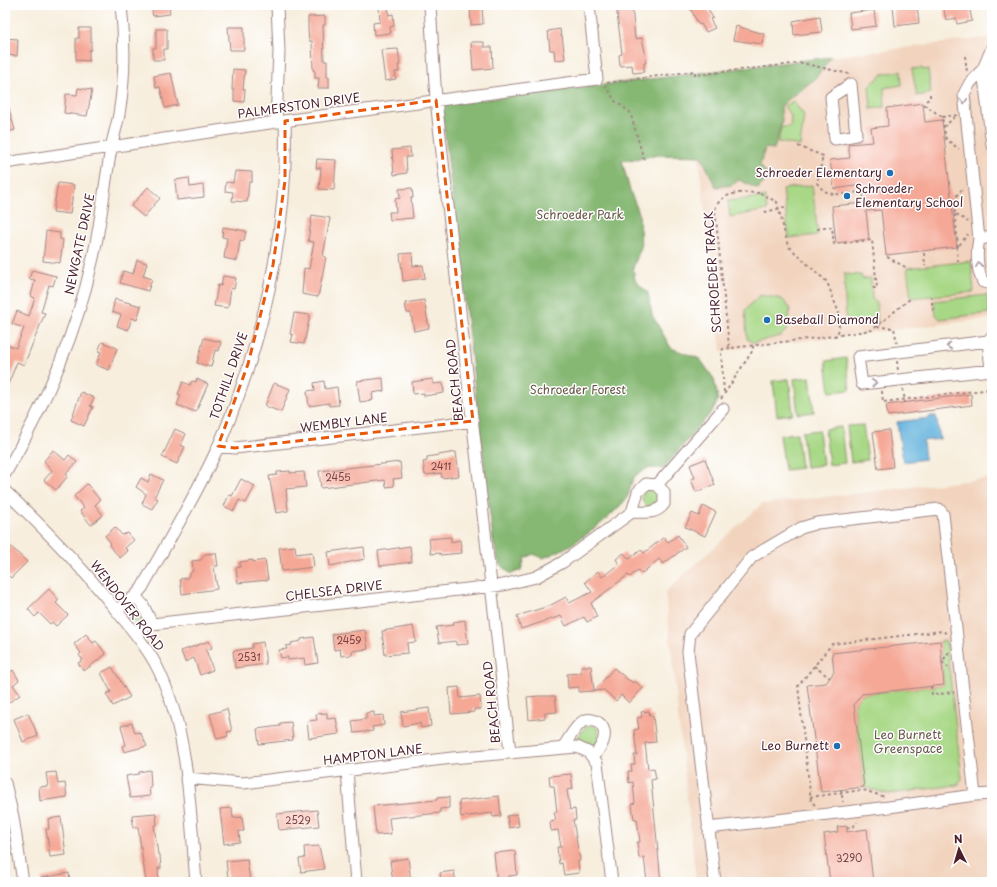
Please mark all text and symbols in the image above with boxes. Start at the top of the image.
street label: PALMERSTON DRIVE [236,87,361,123]
one-way arrow [960,98,969,104]
place label: Schroeder Elementary [755,163,882,181]
marker: Schroeder Elementary [885,168,895,178]
place label: Schroeder Elementary School [855,179,963,211]
marker: Schroeder Elementary School [842,191,852,201]
street label: NEWGATE DRIVE [60,192,99,296]
park label: Schroeder Park [536,205,624,223]
street label: SCHROEDER TRACK [699,210,725,334]
one-way arrow [975,262,984,268]
place label: Baseball Diamond [775,310,879,328]
marker: Baseball Diamond [762,315,772,325]
street label: TOTHILL DRIVE [205,329,252,422]
street label: BEACH ROAD [441,338,467,422]
one-way arrow [946,341,952,350]
one-way arrow [871,378,877,387]
park label: Schroeder Forest [530,380,626,398]
street label: WEMBLY LANE [299,408,389,436]
house number: 2411 [431,458,452,473]
house number: 2455 [325,469,351,484]
street label: WENDOVER ROAD [87,556,169,655]
street label: CHELSEA DRIVE [284,575,384,605]
house number: 2459 [336,632,362,647]
house number: 2531 [237,649,261,664]
street label: BEACH ROAD [478,660,504,744]
park label: Leo Burnett Greenspace [874,725,942,757]
place label: Leo Burnett [761,736,829,754]
street label: HAMPTON LANE [322,739,424,769]
marker: Leo Burnett [832,741,842,751]
house number: 2529 [285,812,311,827]
north arrow [939,829,979,869]
text: N [953,830,963,847]
house number: 3290 [836,850,862,865]

